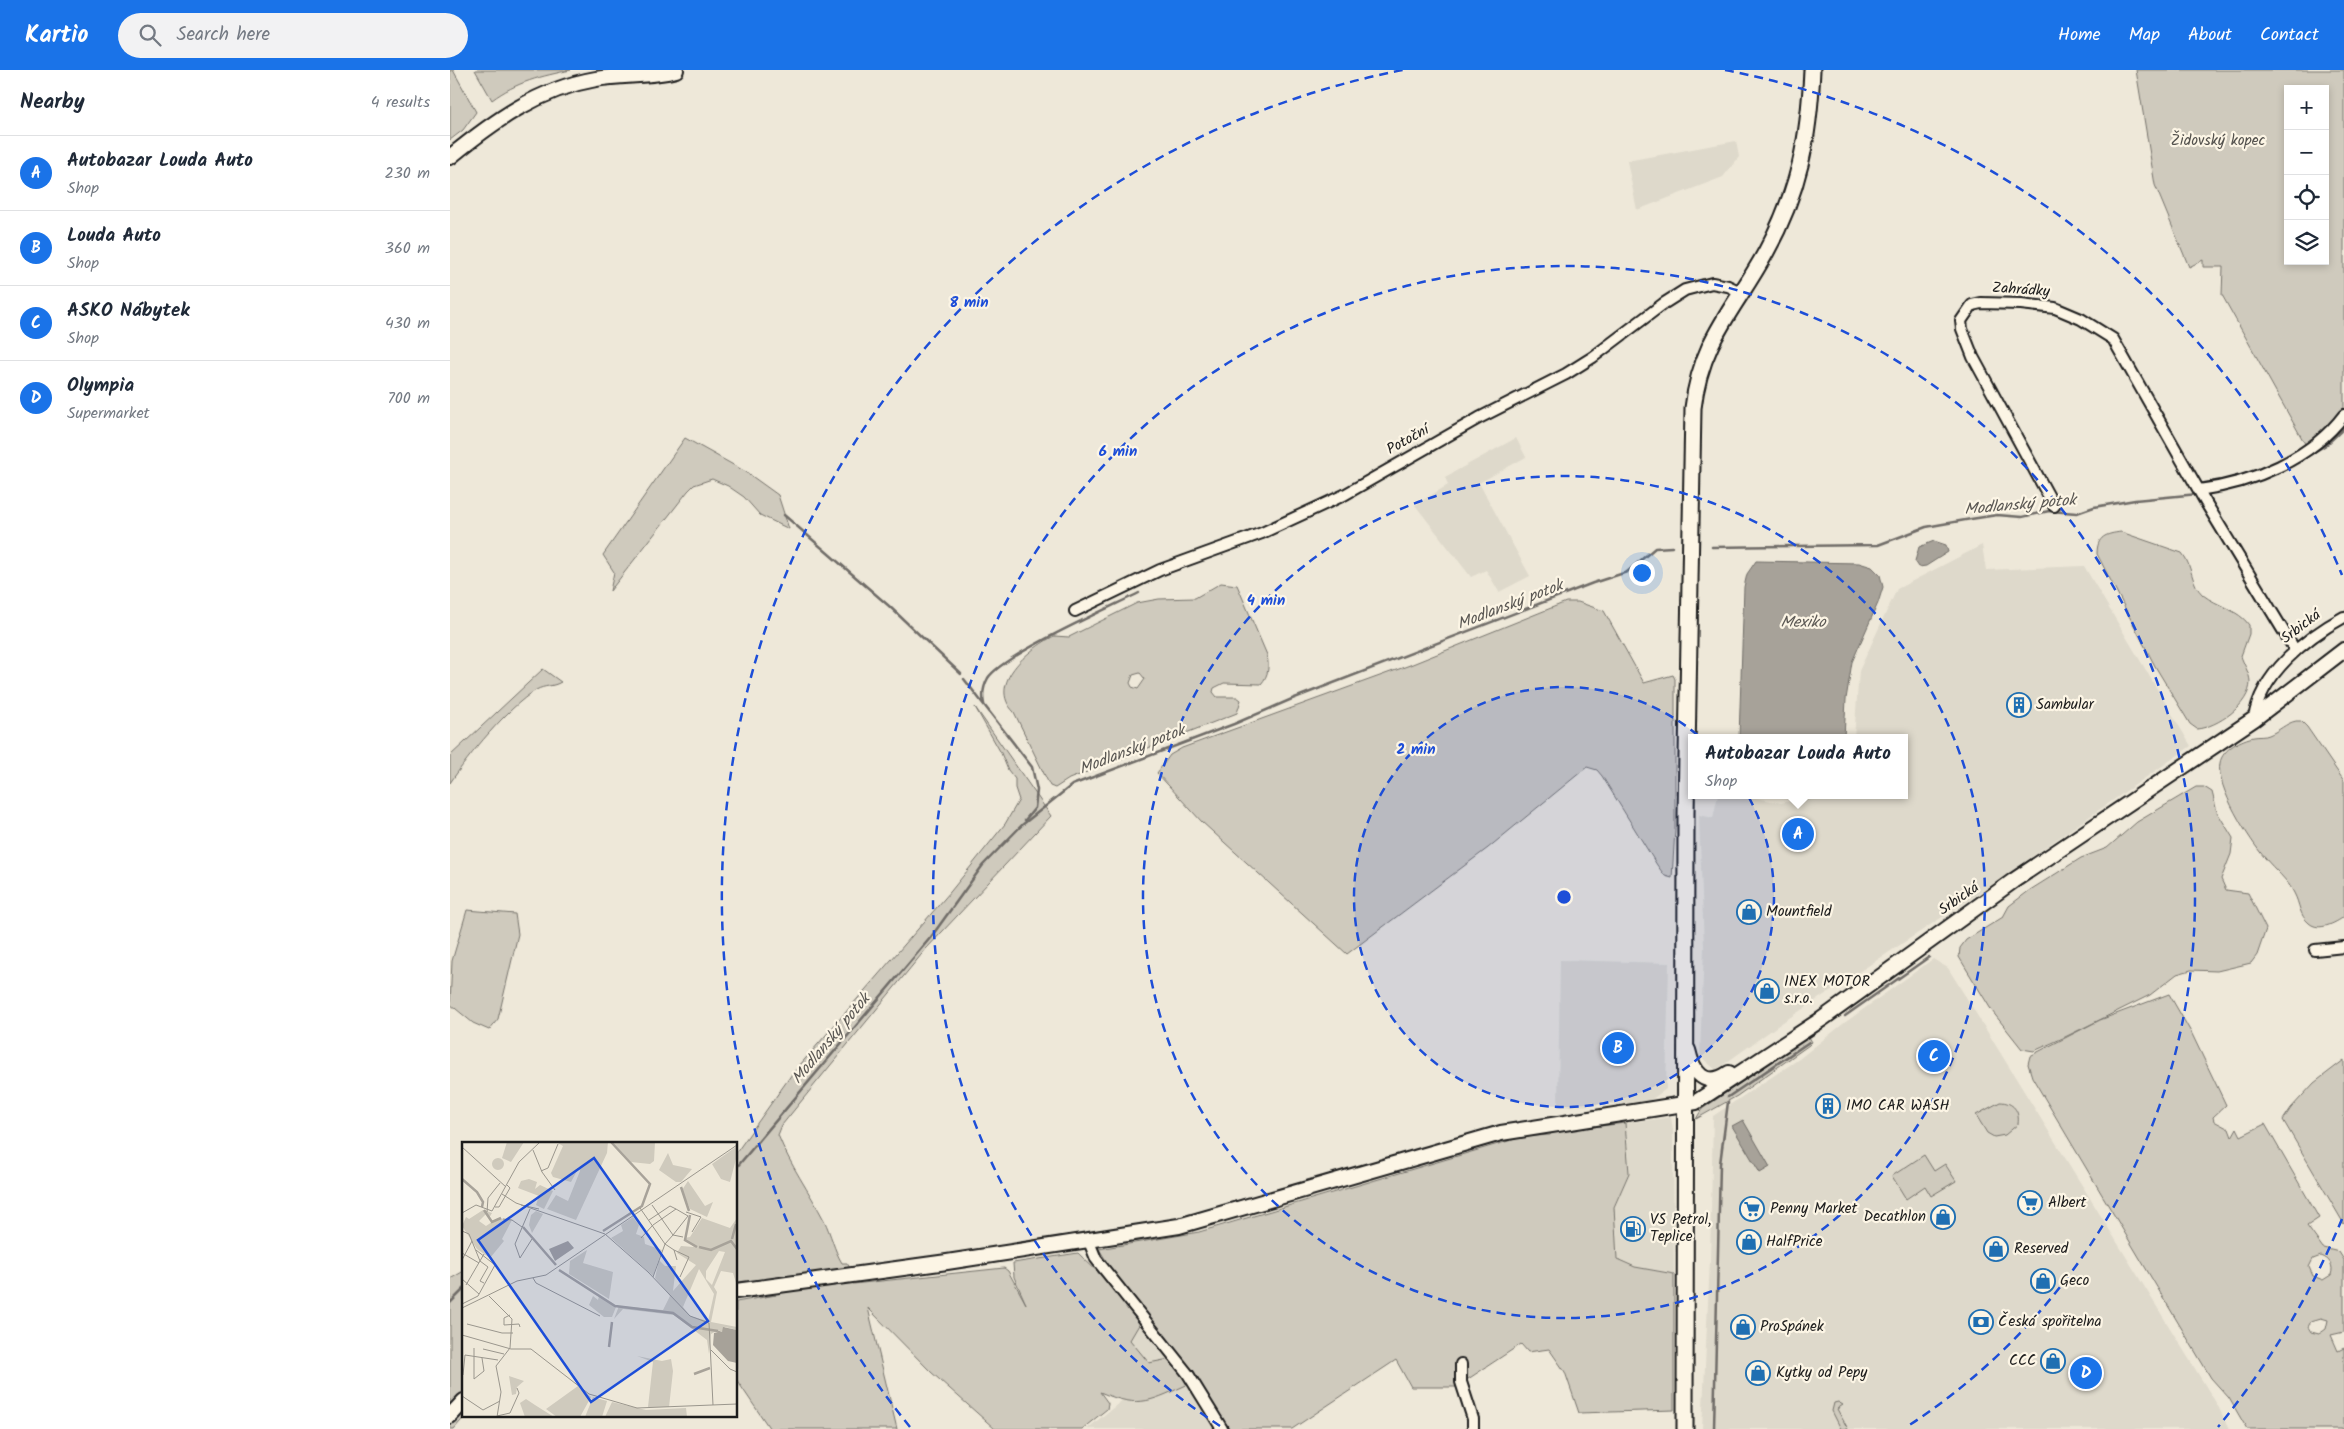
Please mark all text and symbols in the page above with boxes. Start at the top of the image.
search box [118,13,468,58]
text: Kartio [25,16,88,55]
text: Search here [176,20,270,50]
icon: search [136,21,164,49]
text: Home [2058,21,2101,50]
text: Map [2129,21,2160,50]
text: About [2188,21,2232,50]
text: Contact [2260,21,2319,50]
map controls [2284,85,2329,265]
button: + [2284,85,2329,130]
text: Nearby [20,86,85,119]
text: 4 results [371,90,430,115]
park label: Židovský kopec [2171,129,2266,153]
button: − [2284,130,2329,175]
text: Autobazar Louda Auto [67,146,253,176]
text: A [31,161,41,186]
text: 230 m [384,161,430,186]
button: locate [2284,175,2329,220]
text: Shop [67,176,99,201]
button: layers [2284,220,2329,265]
text: Louda Auto [67,221,161,251]
text: B [31,236,41,261]
text: 360 m [385,236,430,261]
text: Shop [67,251,99,276]
street label: Zahrádky [1991,276,2052,304]
text: 8 min [949,291,989,315]
text: ASKO Nábytek [67,296,190,326]
text: C [31,311,41,336]
text: 430 m [385,311,430,336]
text: Shop [67,326,99,351]
text: Olympia [67,371,134,401]
text: D [31,386,41,411]
text: 700 m [387,386,430,411]
text: Supermarket [67,401,150,426]
street label: Potoční [1382,417,1436,462]
text: 6 min [1099,440,1137,464]
water label: Modlanský potok [1963,487,2079,522]
your location [1629,560,1655,586]
water label: Modlanský potok [1453,572,1569,637]
text: 4 min [1247,589,1285,613]
street label: Srbická [2276,603,2328,650]
water label: Mexiko [1780,610,1827,635]
building icon: Sambular [2006,692,2032,718]
place label: Sambular [2036,693,2095,717]
water label: Modlanský potok [1075,717,1191,782]
popup [1688,734,1908,799]
text: 2 min [1396,738,1436,762]
text: Autobazar Louda Auto [1705,739,1891,769]
text: Shop [1705,769,1737,794]
pin: A [1782,815,1814,853]
street label: Srbická [1934,875,1986,922]
centre of rings [1555,888,1573,906]
shop icon: Mountfield [1736,899,1762,925]
place label: Mountfield [1766,900,1832,924]
place label: INEX MOTOR s.r.o. [1784,970,1870,1011]
shop icon: INEX MOTOR s.r.o. [1754,978,1780,1004]
water label: Modlanský potok [785,986,878,1090]
pin: B [1602,1029,1634,1067]
pin: C [1918,1037,1950,1075]
building icon: IMO CAR WASH [1815,1093,1841,1119]
place label: IMO CAR WASH [1846,1094,1949,1118]
inset map [462,1142,738,1416]
supermarket icon: Albert [2017,1190,2043,1216]
place label: Albert [2048,1191,2086,1215]
supermarket icon: Penny Market [1739,1196,1765,1222]
place label: Penny Market [1770,1197,1858,1221]
shop icon: Decathlon [1930,1204,1956,1230]
place label: Decathlon [1864,1205,1926,1229]
place label: VS Petrol, Teplice [1650,1208,1712,1249]
fuel station icon: VS Petrol, Teplice [1620,1216,1646,1242]
shop icon: HalfPrice [1736,1229,1762,1255]
place label: HalfPrice [1766,1230,1823,1254]
shop icon: Reserved [1983,1236,2009,1262]
place label: Reserved [2014,1237,2069,1261]
shop icon: Geco [2030,1268,2056,1294]
place label: Geco [2060,1269,2090,1293]
bank icon: Česká spořitelna [1968,1309,1994,1335]
place label: Česká spořitelna [1998,1310,2102,1334]
shop icon: ProSpánek [1730,1314,1756,1340]
place label: ProSpánek [1760,1315,1825,1339]
shop icon: CCC [2040,1348,2066,1374]
place label: CCC [2009,1349,2036,1373]
pin: D [2070,1354,2102,1392]
shop icon: Kytky od Pepy [1745,1360,1771,1386]
place label: Kytky od Pepy [1776,1361,1868,1385]

